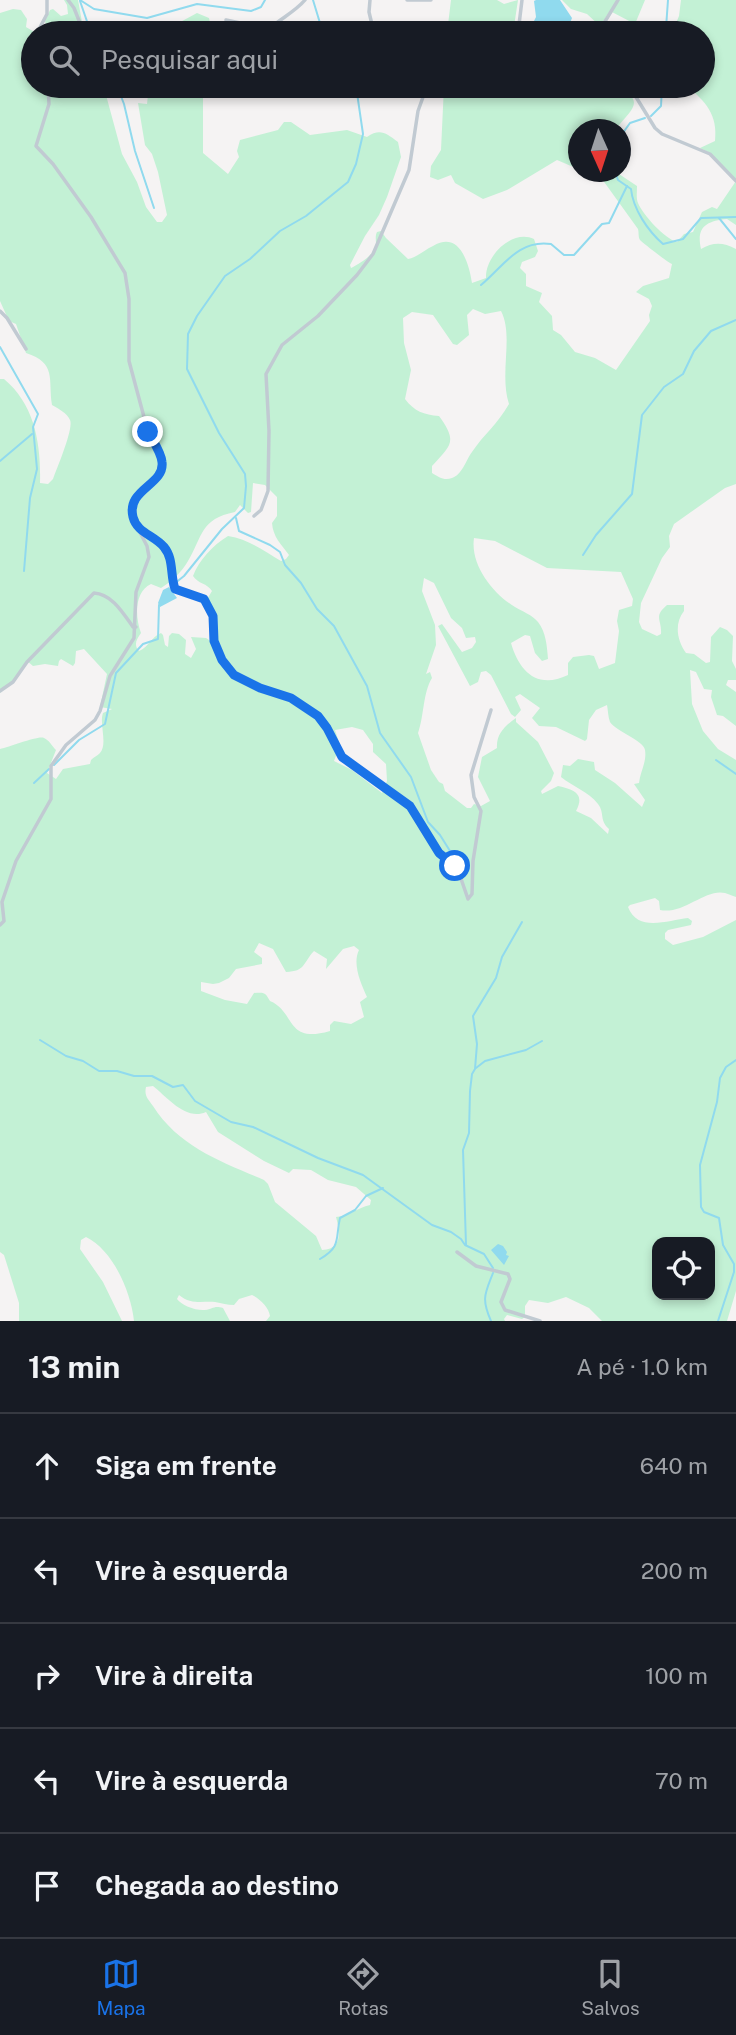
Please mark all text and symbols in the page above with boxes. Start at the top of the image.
search box [21,21,715,98]
icon: search [45,41,83,79]
text: Pesquisar aqui [101,44,278,75]
north arrow [568,119,631,182]
route end [132,416,163,447]
route start [439,850,470,881]
map controls [652,1237,715,1300]
button: locate [652,1237,715,1300]
text: 13 min [28,1349,120,1385]
text: A pé · 1.0 km [576,1353,708,1380]
icon: ahead [28,1447,66,1485]
text: Siga em frente [95,1450,277,1481]
text: 640 m [640,1452,708,1479]
icon: left [28,1552,66,1590]
text: Vire à esquerda [95,1555,288,1586]
text: 200 m [641,1557,708,1584]
icon: right [28,1657,66,1695]
text: Vire à direita [95,1660,253,1691]
text: 100 m [645,1662,708,1689]
icon: left [28,1762,66,1800]
text: Vire à esquerda [95,1765,288,1796]
text: 70 m [655,1767,708,1794]
icon: arrive [28,1867,66,1905]
text: Chegada ao destino [95,1870,339,1901]
tab: Mapa [96,1955,145,2019]
tab: Rotas [338,1955,388,2019]
tab: Salvos [581,1955,640,2019]

